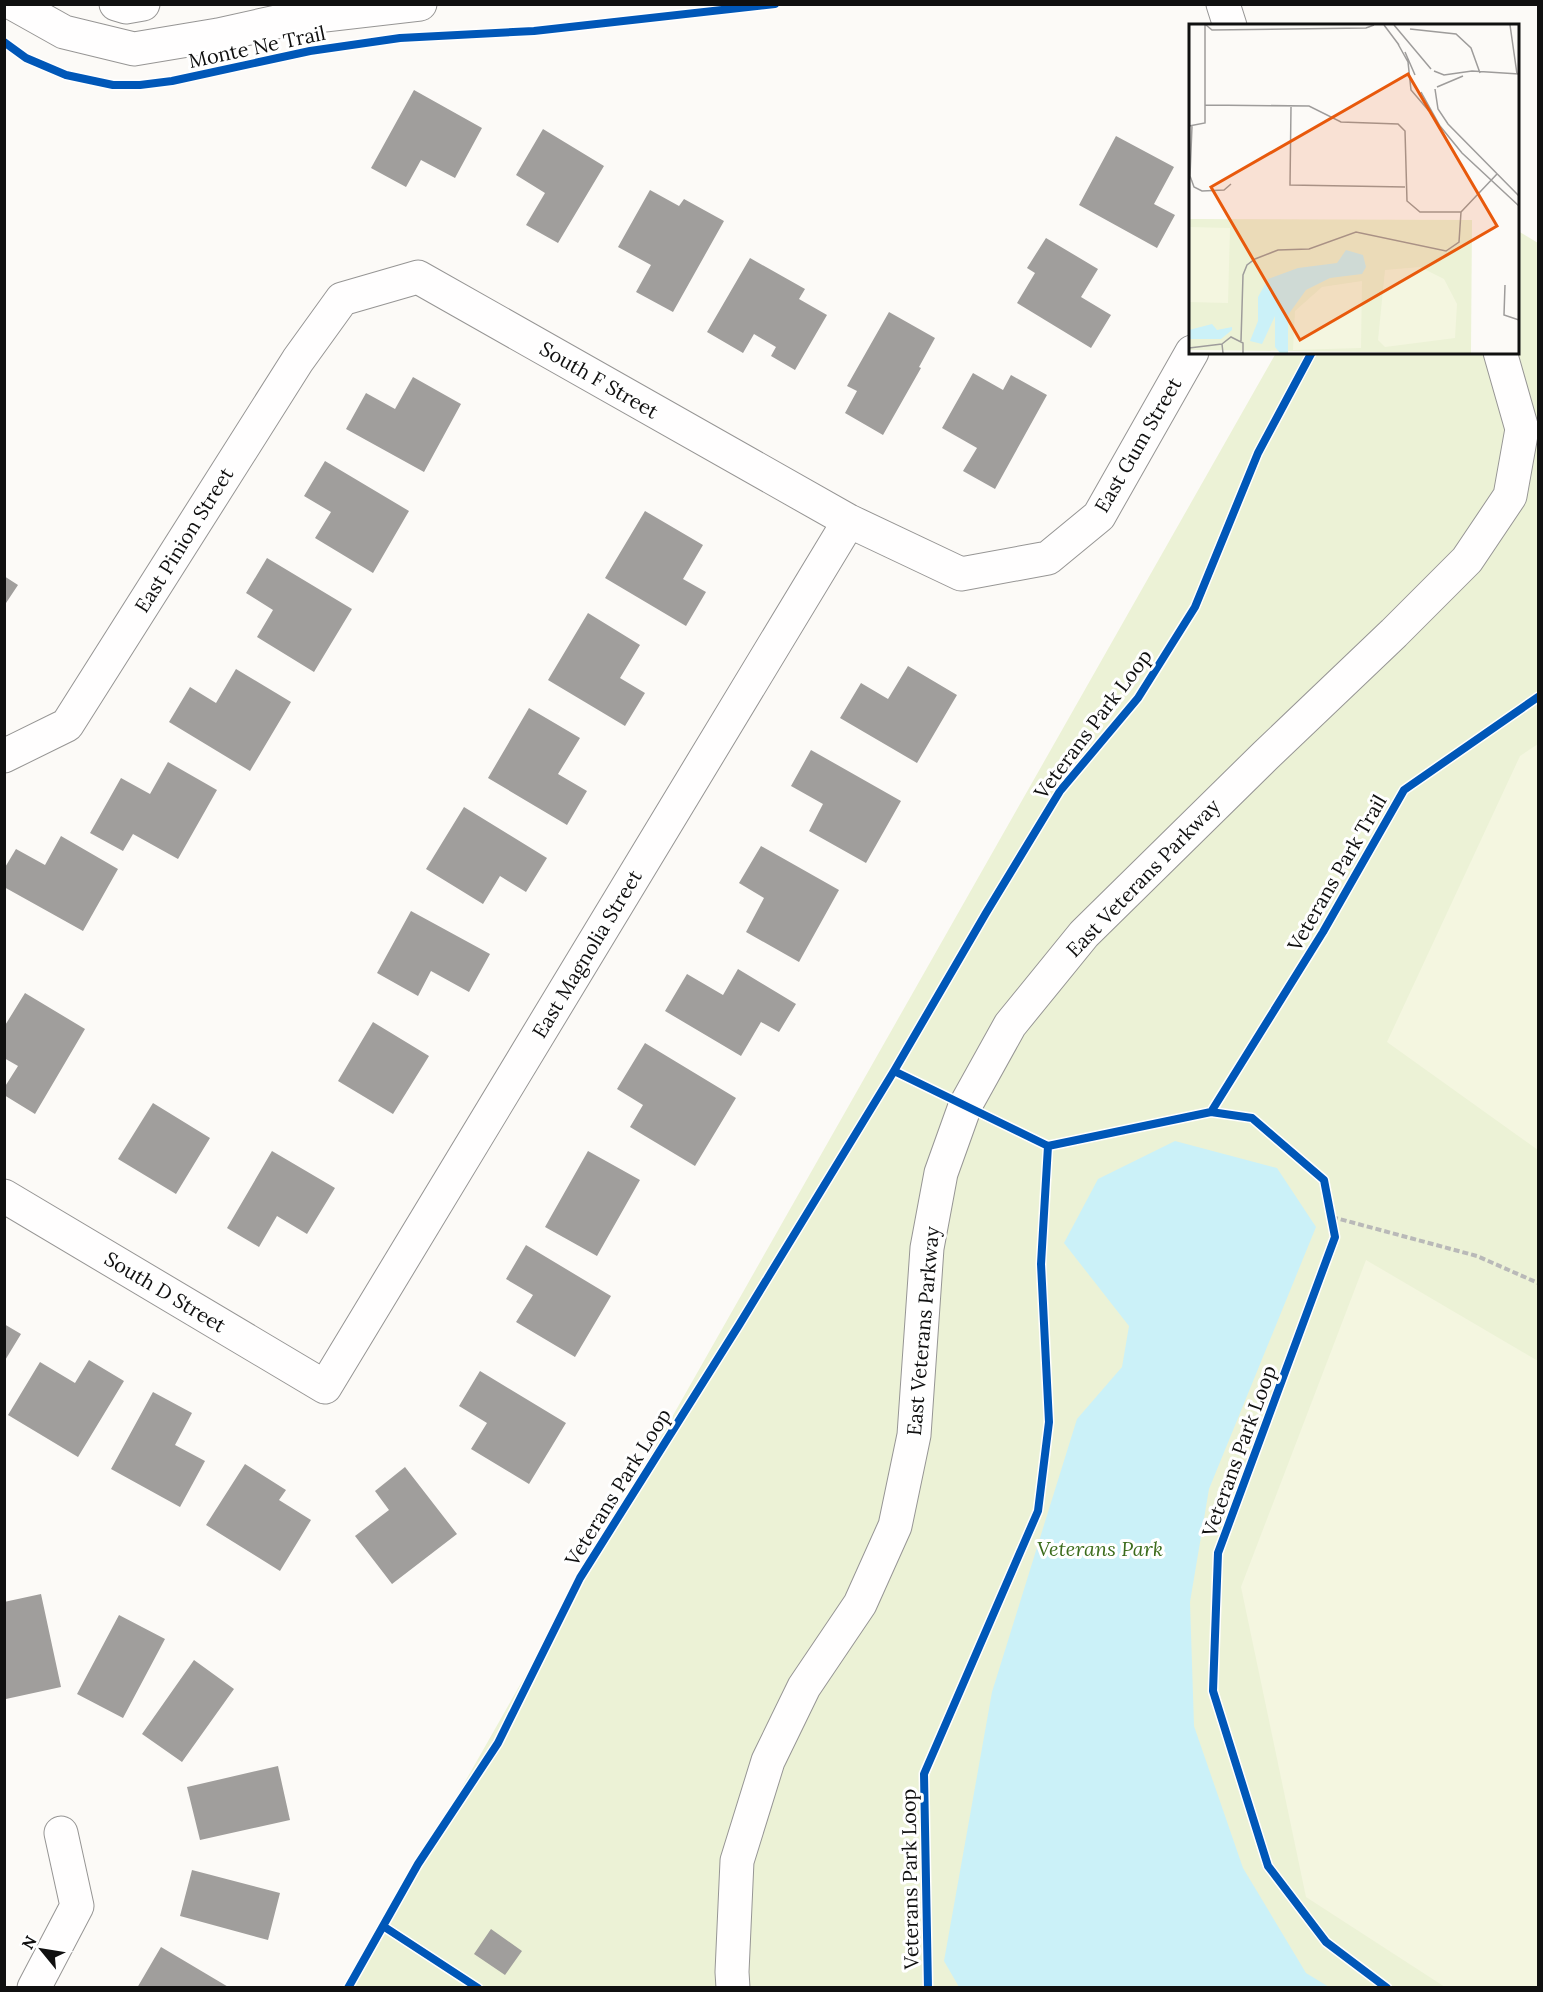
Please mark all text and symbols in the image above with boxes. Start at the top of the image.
street label: Monte Ne Trail [186,20,328,73]
inset map [1189,24,1519,354]
street label: South F Street [535,336,663,424]
street label: East Gum Street [1089,372,1187,517]
street label: East Pinion Street [129,462,238,617]
street label: Veterans Park Loop [1028,644,1157,804]
street label: Veterans Park Trail [1281,790,1391,956]
street label: East Veterans Parkway [1061,793,1225,962]
street label: East Magnolia Street [526,865,647,1042]
street label: East Veterans Parkway [901,1225,944,1437]
street label: South D Street [100,1246,231,1338]
street label: Veterans Park Loop [1196,1362,1281,1541]
street label: Veterans Park Loop [559,1403,676,1571]
park label: Veterans Park [1037,1536,1163,1561]
street label: Veterans Park Loop [895,1788,924,1971]
north arrow [12,1920,72,1980]
text: N [17,1932,41,1953]

